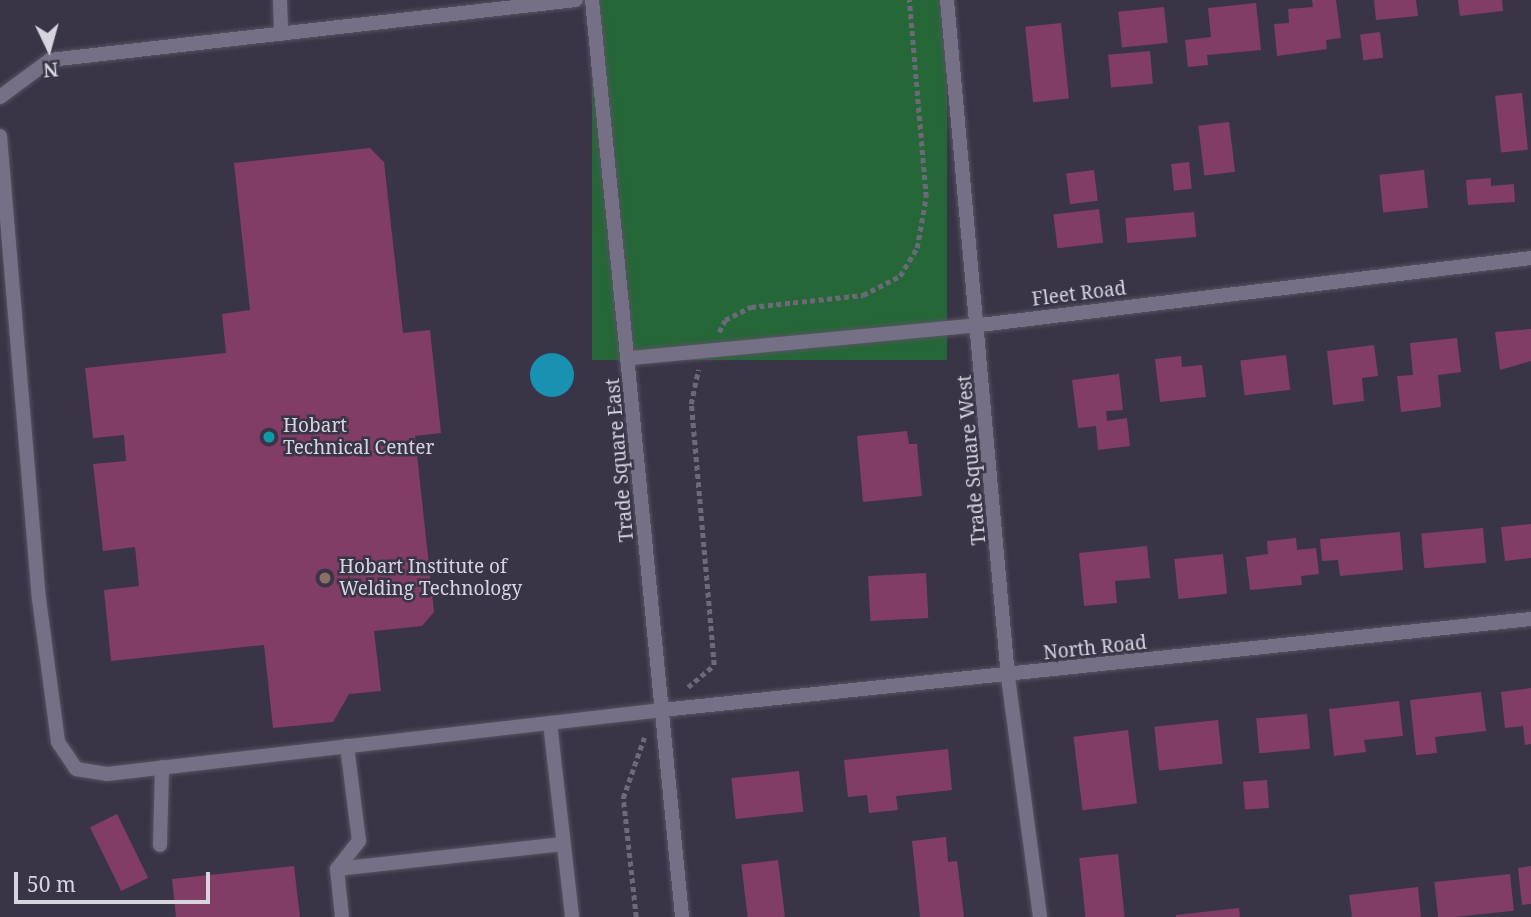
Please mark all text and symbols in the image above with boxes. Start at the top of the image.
north arrow [14,14,84,84]
text: N [42,56,59,84]
street label: Fleet Road [1031,277,1127,311]
street label: Trade Square West [953,374,991,546]
street label: Trade Square East [601,377,639,543]
place label: Hobart Technical Center [283,415,434,459]
marker: Hobart Technical Center [261,429,277,445]
place label: Hobart Institute of Welding Technology [339,556,522,600]
marker: Hobart Institute of Welding Technology [317,570,333,586]
street label: North Road [1042,631,1148,665]
scale bar [18,858,214,902]
text: 50 m [27,870,76,898]

